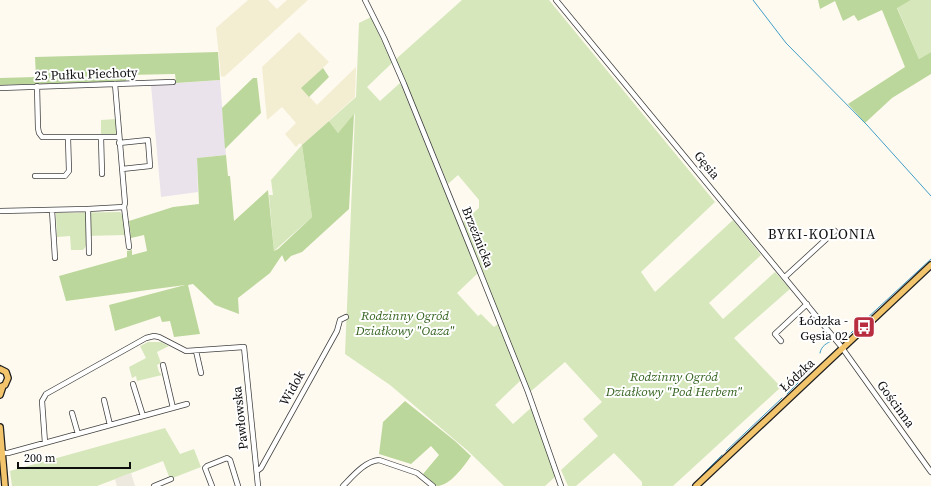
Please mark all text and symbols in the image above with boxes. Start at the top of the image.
street label: 25 Pułku Piechoty [34,64,138,84]
street label: Gęsia [690,147,724,183]
street label: Brzeźnicka [458,204,498,270]
district label: BYKI-KOLONIA [768,224,876,244]
park label: Rodzinny Ogród Działkowy "Oaza" [354,307,455,339]
place label: Łódzka - Gęsia 02 [799,312,848,344]
bus stop icon: Łódzka - Gęsia 02 [851,314,877,340]
street label: Łódzka [776,354,818,396]
street label: Widok [275,367,309,409]
park label: Rodzinny Ogród Działkowy "Pod Herbem" [605,368,743,400]
street label: Gościnna [873,377,919,431]
street label: Pawłowska [228,385,252,451]
scale bar [18,444,130,470]
text: 200 m [24,450,56,466]

